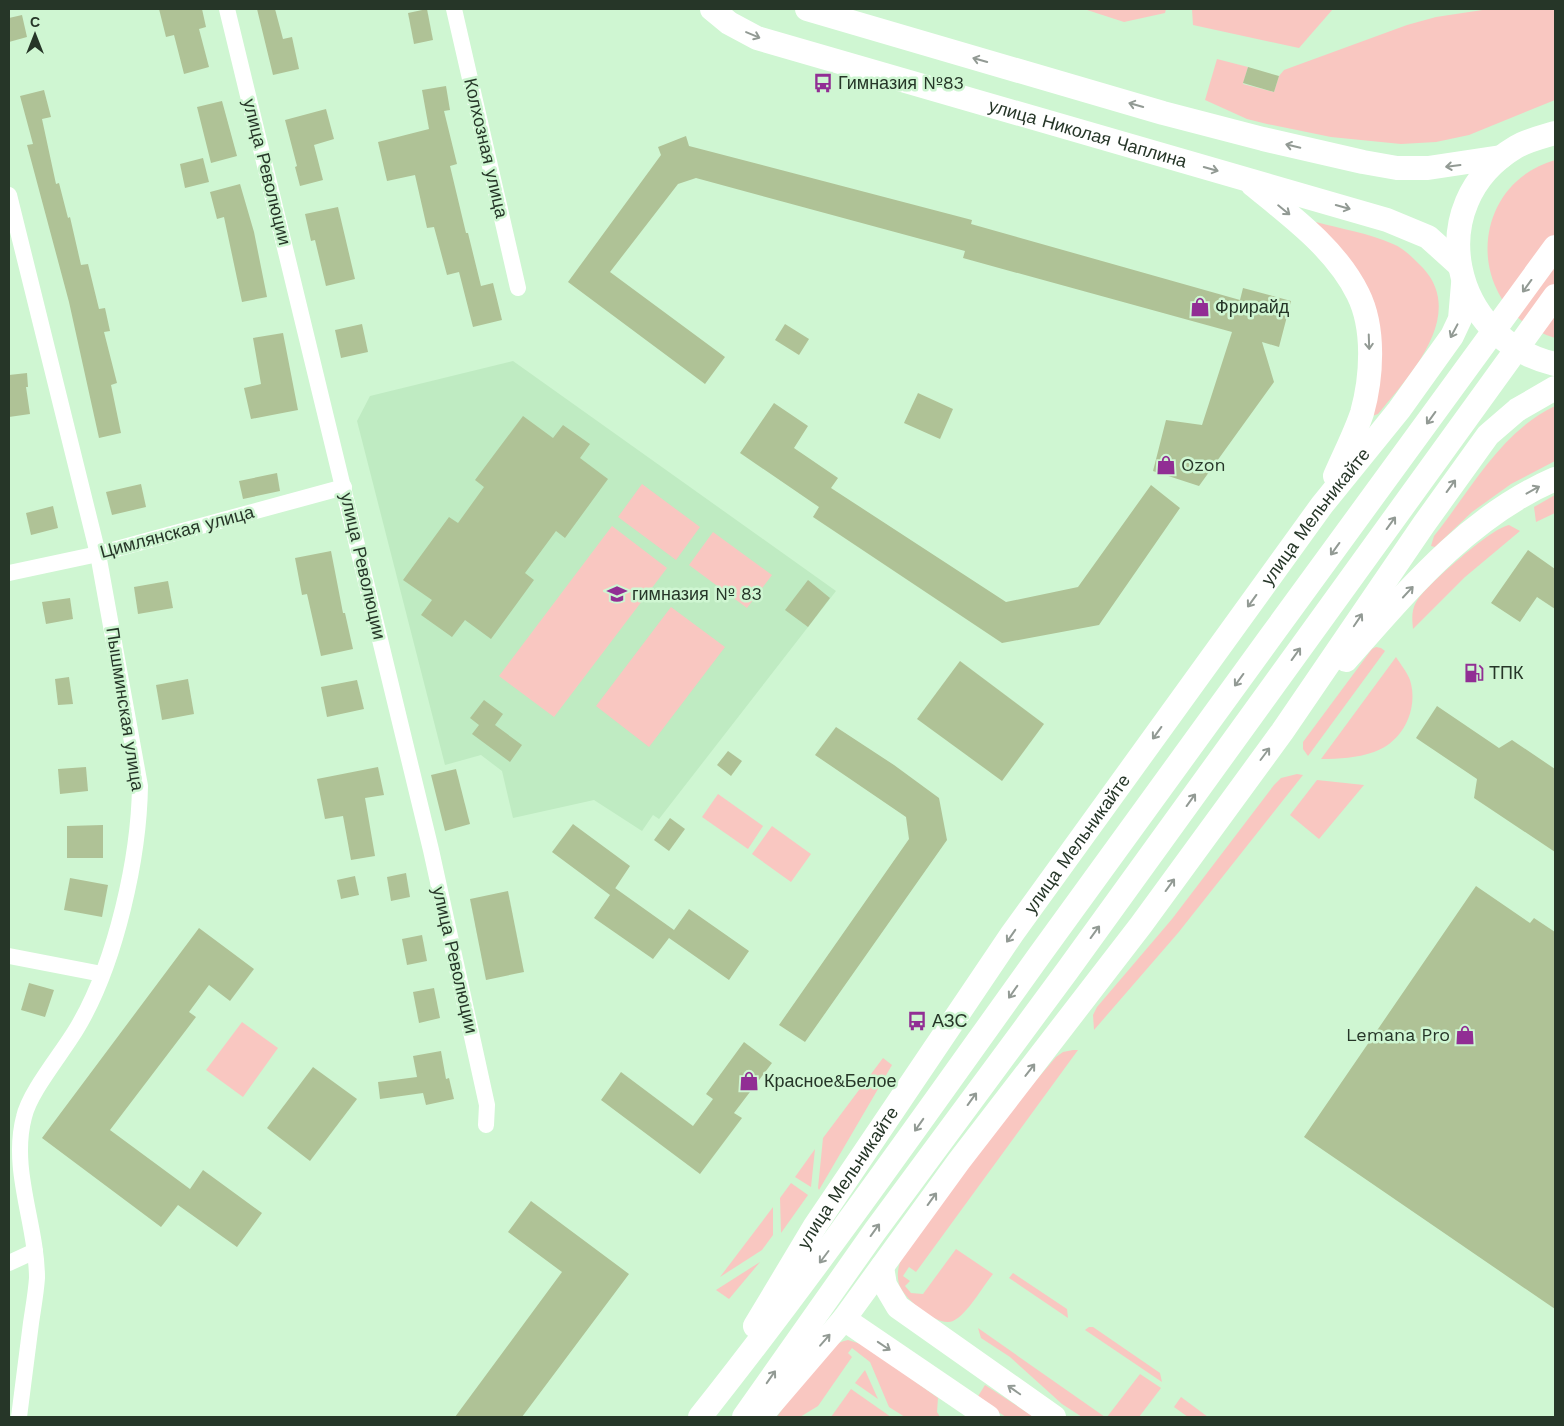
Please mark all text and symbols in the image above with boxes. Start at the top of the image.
north arrow [10,10,60,60]
text: С [30,14,40,30]
one-way arrow [745,31,760,41]
one-way arrow [972,54,988,64]
bus stop icon: Гимназия №83 [812,72,834,94]
place label: Гимназия №83 [838,72,964,93]
street label: Колхозная улица [460,76,513,221]
street label: улица Николая Чаплина [986,94,1190,172]
street label: улица Революции [239,96,296,247]
one-way arrow [1128,100,1144,110]
one-way arrow [1286,141,1302,150]
one-way arrow [1446,161,1462,171]
one-way arrow [1203,165,1219,175]
one-way arrow [1335,203,1351,213]
one-way arrow [1277,205,1290,216]
one-way arrow [1521,279,1532,292]
shop icon: Фрирайд [1189,296,1211,318]
place label: Фрирайд [1215,296,1290,317]
one-way arrow [1449,323,1458,338]
one-way arrow [1364,334,1373,350]
one-way arrow [1426,411,1436,425]
street label: улица Мельникайте [1257,444,1374,589]
shop icon: Ozon [1155,454,1177,476]
place label: Ozon [1181,454,1226,475]
one-way arrow [1446,479,1456,493]
one-way arrow [1525,484,1539,494]
street label: улица Революции [336,490,391,641]
street label: Цимлянская улица [98,501,257,562]
one-way arrow [1386,516,1397,530]
one-way arrow [1330,542,1340,556]
school or university icon: гимназия № 83 [606,583,628,605]
place label: гимназия № 83 [632,583,762,604]
one-way arrow [1402,585,1414,598]
one-way arrow [1247,594,1257,608]
one-way arrow [1353,613,1363,627]
street label: Пышминская улица [102,626,149,793]
one-way arrow [1291,647,1301,661]
fuel station icon: ТПК [1463,662,1485,684]
place label: ТПК [1489,662,1524,683]
one-way arrow [1234,673,1245,686]
one-way arrow [1152,726,1162,740]
one-way arrow [1260,748,1271,761]
street label: улица Мельникайте [1019,770,1134,917]
one-way arrow [1186,793,1196,807]
one-way arrow [1165,878,1175,892]
street label: улица Революции [428,884,483,1035]
one-way arrow [1090,926,1101,939]
one-way arrow [1006,929,1016,943]
one-way arrow [1008,985,1018,999]
bus stop icon: АЗС [906,1010,928,1032]
place label: АЗС [932,1010,967,1031]
place label: Lemana Pro [1346,1024,1450,1045]
shop icon: Lemana Pro [1454,1024,1476,1046]
one-way arrow [1024,1064,1035,1077]
shop icon: Красное&Белое [738,1070,760,1092]
place label: Красное&Белое [764,1070,897,1091]
one-way arrow [967,1093,977,1107]
street label: улица Мельникайте [793,1102,903,1253]
one-way arrow [914,1118,924,1132]
one-way arrow [926,1193,937,1206]
one-way arrow [870,1223,880,1237]
one-way arrow [818,1250,829,1263]
one-way arrow [820,1334,831,1347]
one-way arrow [877,1341,891,1352]
one-way arrow [766,1370,777,1384]
one-way arrow [1007,1385,1021,1395]

